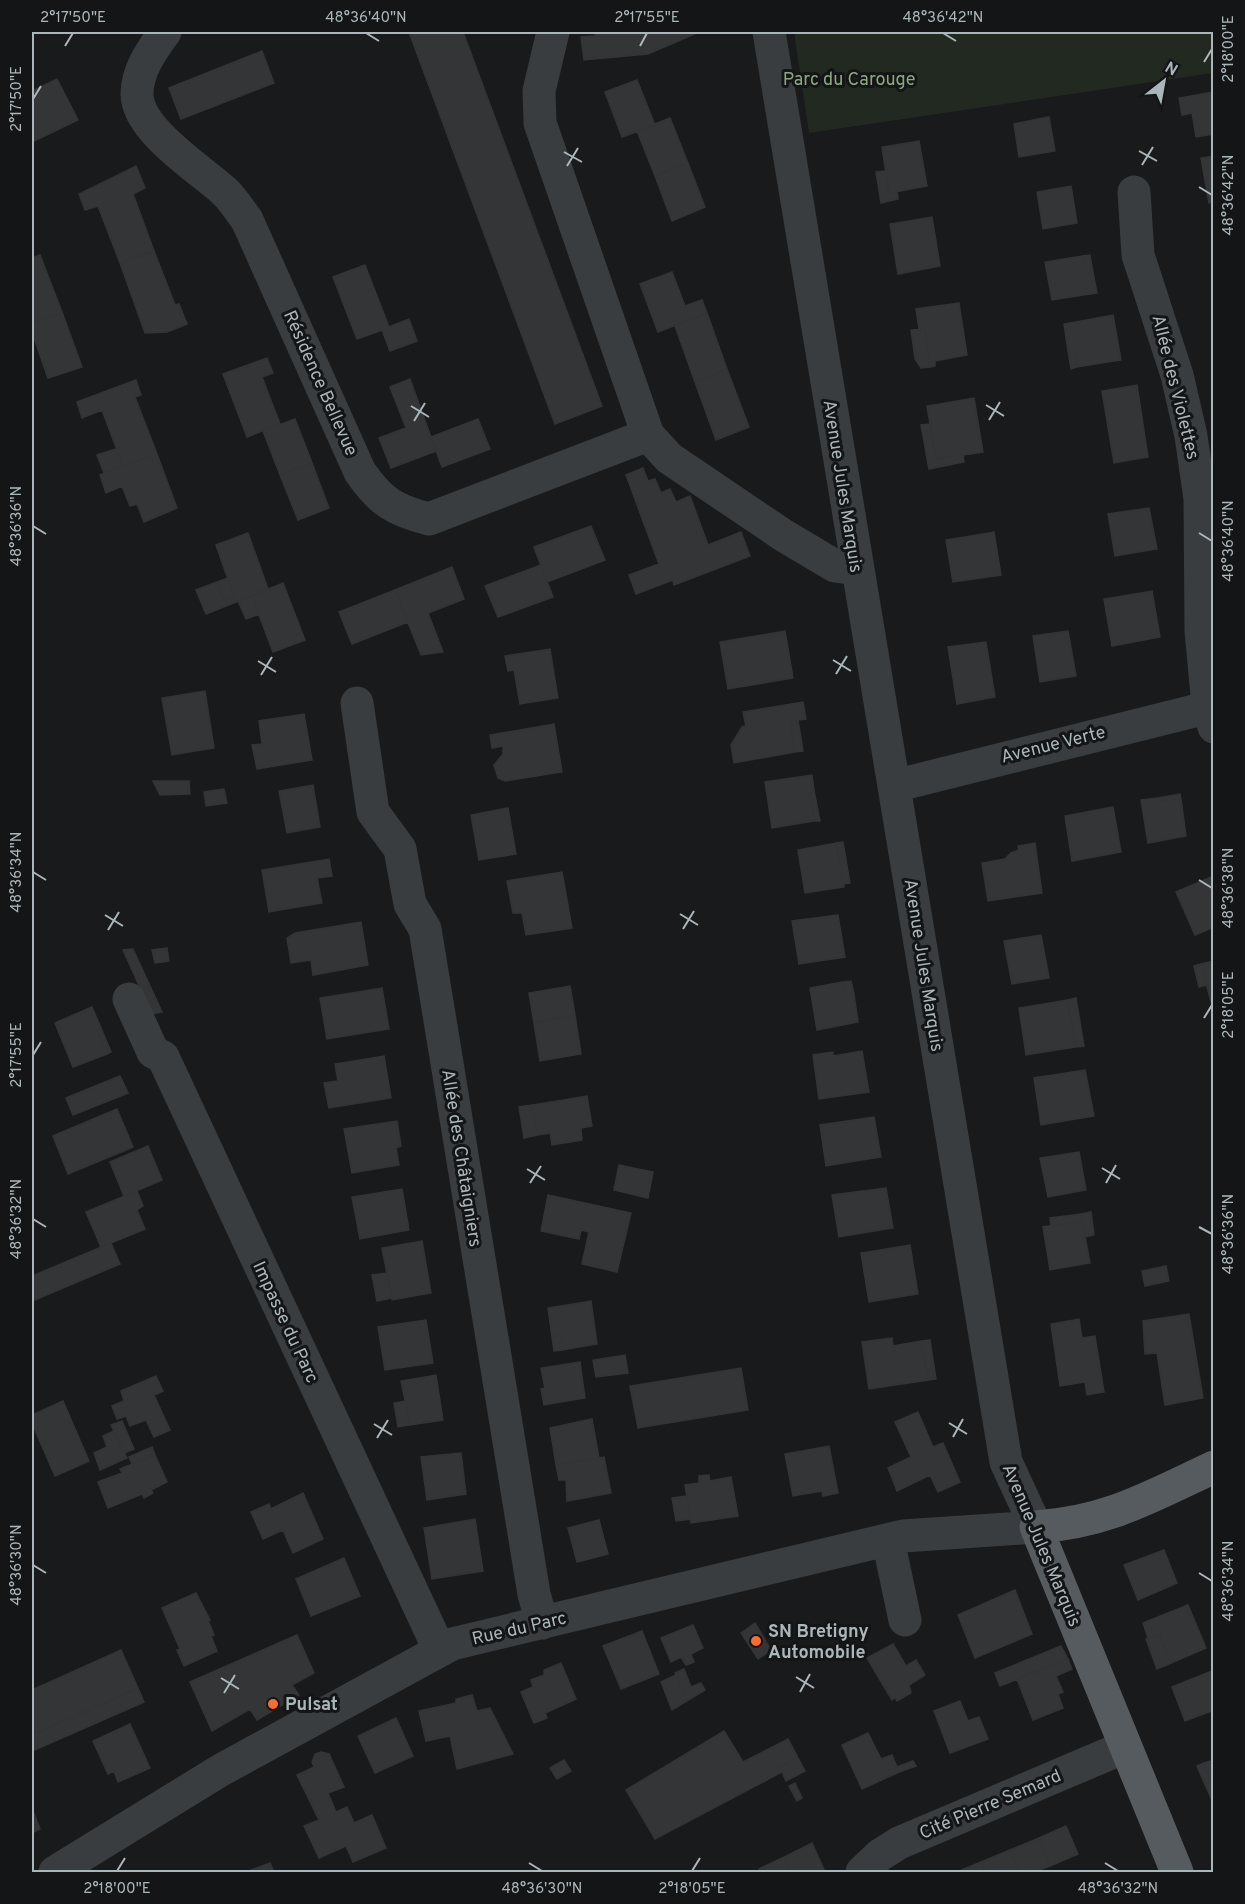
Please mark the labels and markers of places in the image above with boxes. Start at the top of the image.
place label: SN Bretigny Automobile [768,1621,869,1665]
marker: SN Bretigny Automobile [749,1634,763,1648]
place label: Pulsat [285,1694,338,1717]
marker: Pulsat [266,1697,280,1711]

